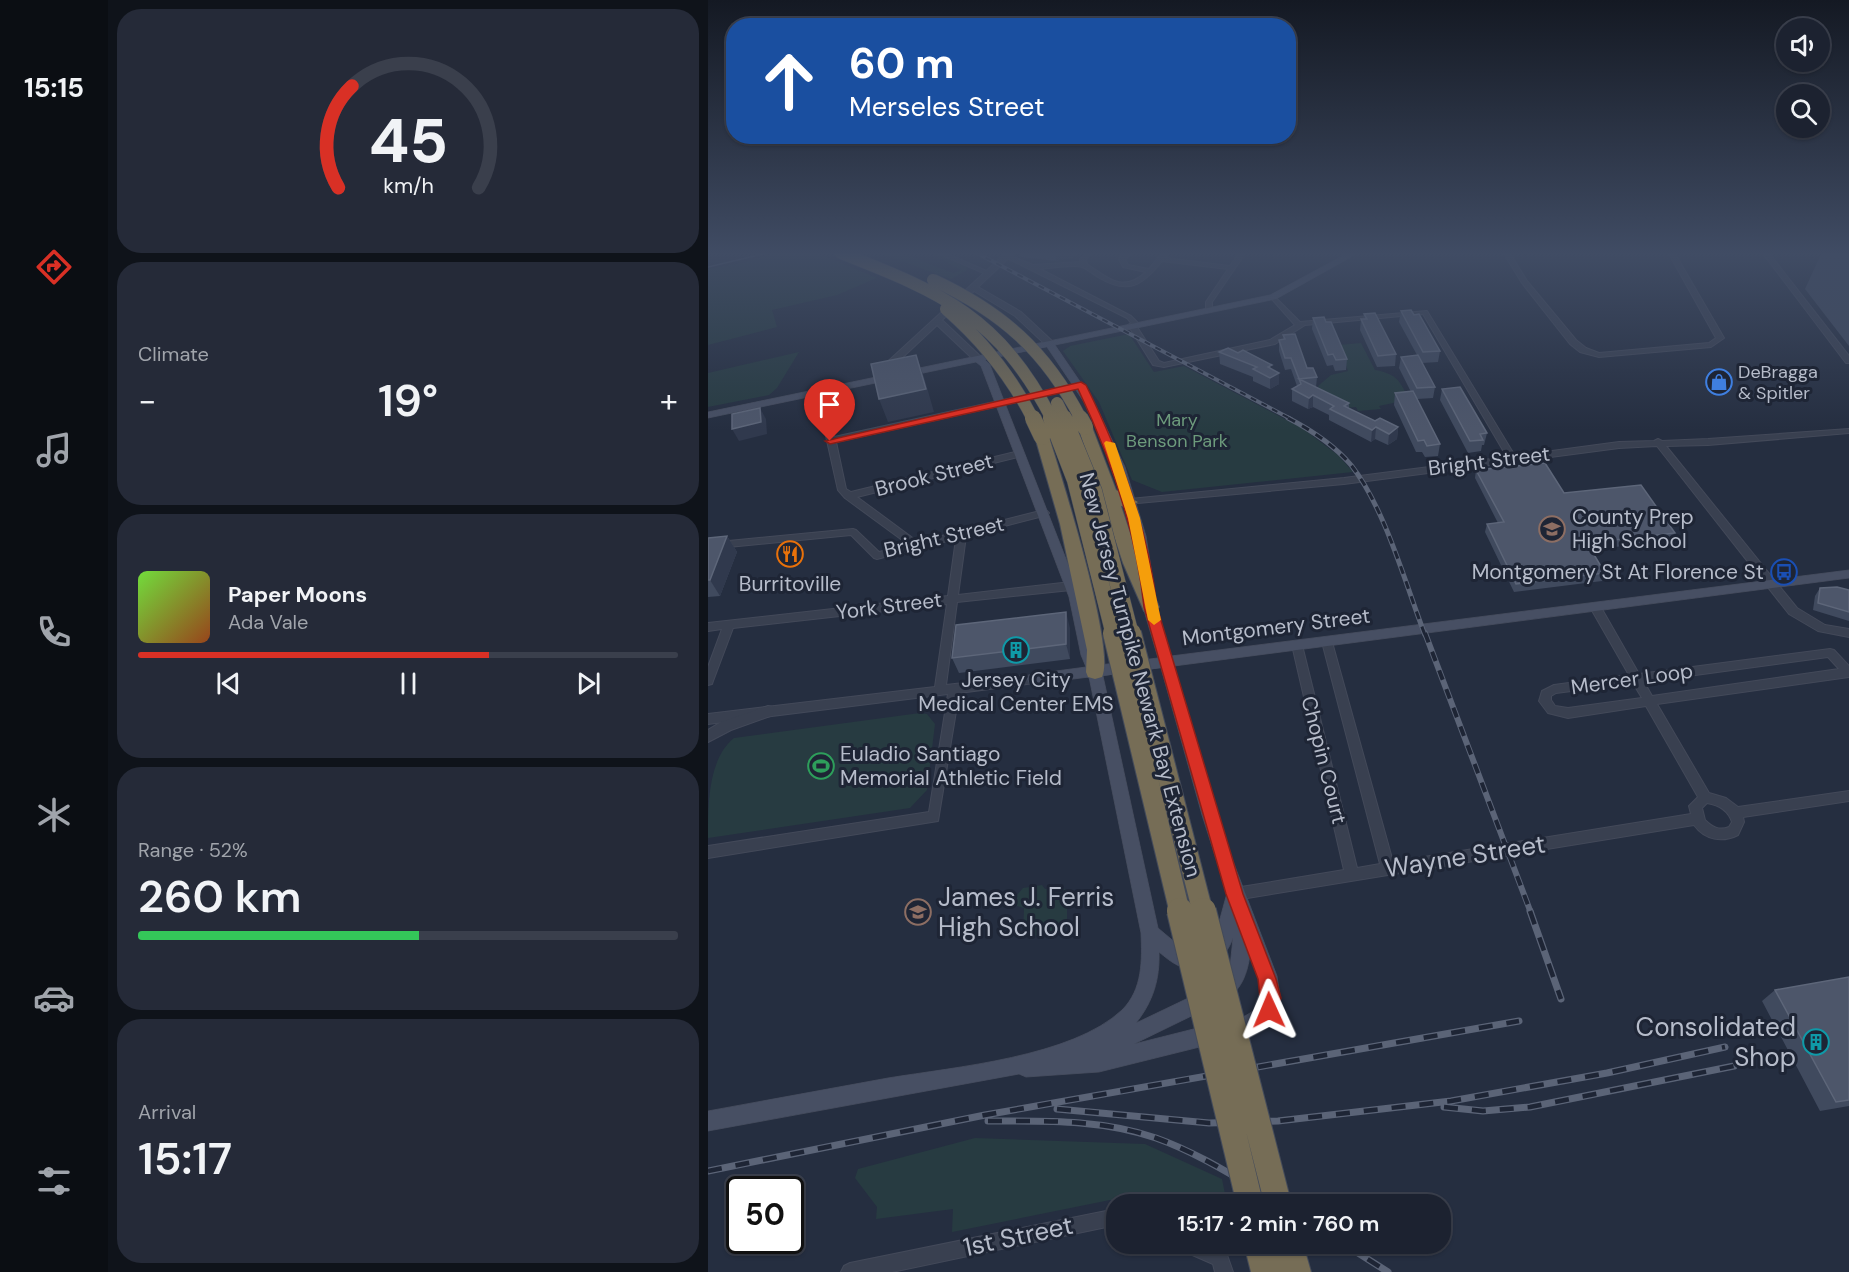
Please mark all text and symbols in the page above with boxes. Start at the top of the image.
map controls [1776,18,1830,138]
button: sound [1776,18,1830,72]
text: 60 m [849,36,955,91]
icon: ahead [750,42,828,120]
text: 15:15 [24,70,84,105]
button: search [1776,84,1830,138]
text: Merseles Street [849,89,1045,124]
text: 45 [368,100,448,181]
text: km/h [383,172,433,200]
icon: directions [33,246,75,288]
text: Climate [138,341,209,367]
place label: DeBragga & Spitler [1738,360,1818,405]
shop icon: DeBragga & Spitler [1704,367,1734,397]
text: 19° [378,371,438,430]
text: − [138,379,156,422]
text: + [660,379,678,422]
pin [804,379,855,441]
icon: arrive [813,388,846,421]
park label: Mary Benson Park [1126,408,1228,453]
icon: music [33,429,75,471]
street label: Bright Street [1426,440,1552,482]
street label: Brook Street [872,447,996,503]
street label: New Jersey Turnpike Newark Bay Extension [1072,470,1208,880]
place label: County Prep High School [1572,503,1694,555]
street label: Bright Street [881,510,1007,564]
school or university icon: County Prep High School [1537,514,1567,544]
restaurant icon: Burritoville [775,539,805,569]
bus stop icon: Montgomery St At Florence St [1769,557,1799,587]
place label: Montgomery St At Florence St [1472,558,1764,586]
place label: Burritoville [739,570,841,598]
text: Paper Moons [228,580,367,609]
street label: York Street [835,586,943,626]
street label: Montgomery Street [1180,602,1372,652]
text: Ada Vale [228,609,308,635]
icon: phone [33,611,75,653]
building icon: Jersey City Medical Center EMS [1001,635,1031,665]
street label: Mercer Loop [1569,657,1695,701]
place label: Jersey City Medical Center EMS [918,666,1114,718]
icon: previous [212,667,245,700]
icon: pause [392,667,425,700]
icon: next [572,667,605,700]
street label: Chopin Court [1295,693,1353,827]
place label: Euladio Santiago Memorial Athletic Field [840,740,1062,792]
sports icon: Euladio Santiago Memorial Athletic Field [806,751,836,781]
icon: climate [33,794,75,836]
street label: Wayne Street [1382,827,1548,885]
text: Range · 52% [138,837,248,863]
text: 260 km [138,867,302,926]
place label: James J. Ferris High School [938,880,1114,944]
school or university icon: James J. Ferris High School [903,897,933,927]
icon: car [33,977,75,1019]
position arrow [1237,978,1301,1042]
place label: Consolidated Shop [1636,1010,1796,1074]
building icon: Consolidated Shop [1801,1027,1831,1057]
text: Arrival [138,1099,196,1125]
text: 15:17 [138,1129,232,1188]
icon: filters [33,1160,75,1202]
speed limit sign: 50 [726,1176,804,1254]
street label: 1st Street [960,1208,1076,1264]
text: 15:17 · 2 min · 760 m [1178,1209,1379,1238]

